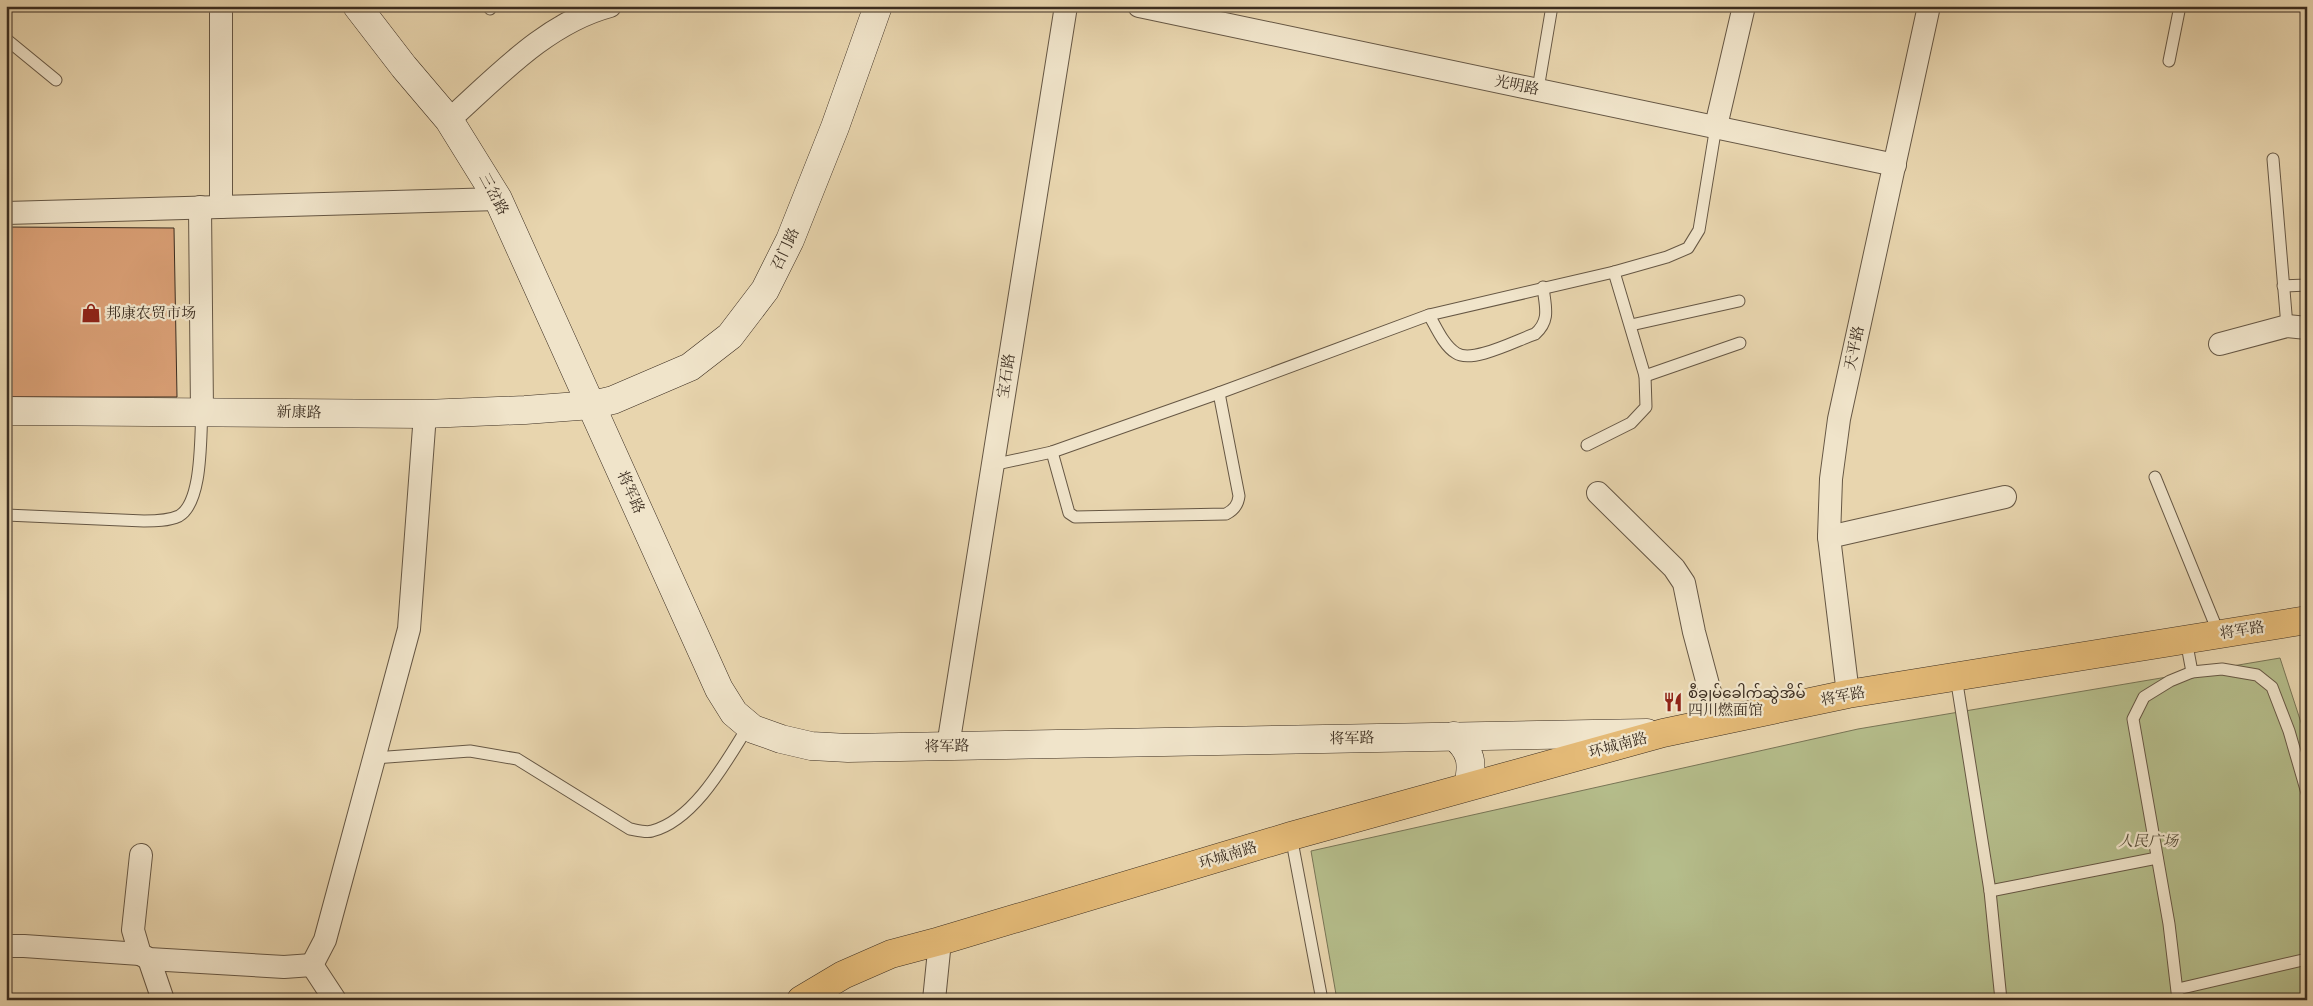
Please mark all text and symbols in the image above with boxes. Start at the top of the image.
street label: 光明路 [1493,70,1541,99]
street label: 三岔路 [475,169,514,219]
street label: 召门路 [766,224,804,274]
shop icon: 邦康农贸市场 [80,302,102,324]
place label: 邦康农贸市场 [106,302,196,323]
street label: 天平路 [1839,324,1868,372]
street label: 宝石路 [992,352,1019,400]
street label: 新康路 [276,401,322,422]
street label: 将军路 [613,467,650,517]
street label: 将军路 [2218,616,2266,643]
street label: 将军路 [1819,681,1867,710]
place label: စီချွမ်ခေါက်ဆွဲအိမ် 四川燃面馆 [1688,682,1806,720]
restaurant icon: စီချွမ်ခေါက်ဆွဲအိမ် 四川燃面馆 [1662,691,1684,713]
street label: 将军路 [1329,727,1375,748]
street label: 环城南路 [1586,727,1650,762]
street label: 将军路 [924,735,970,756]
park label: 人民广场 [2118,830,2180,851]
street label: 环城南路 [1196,836,1260,873]

